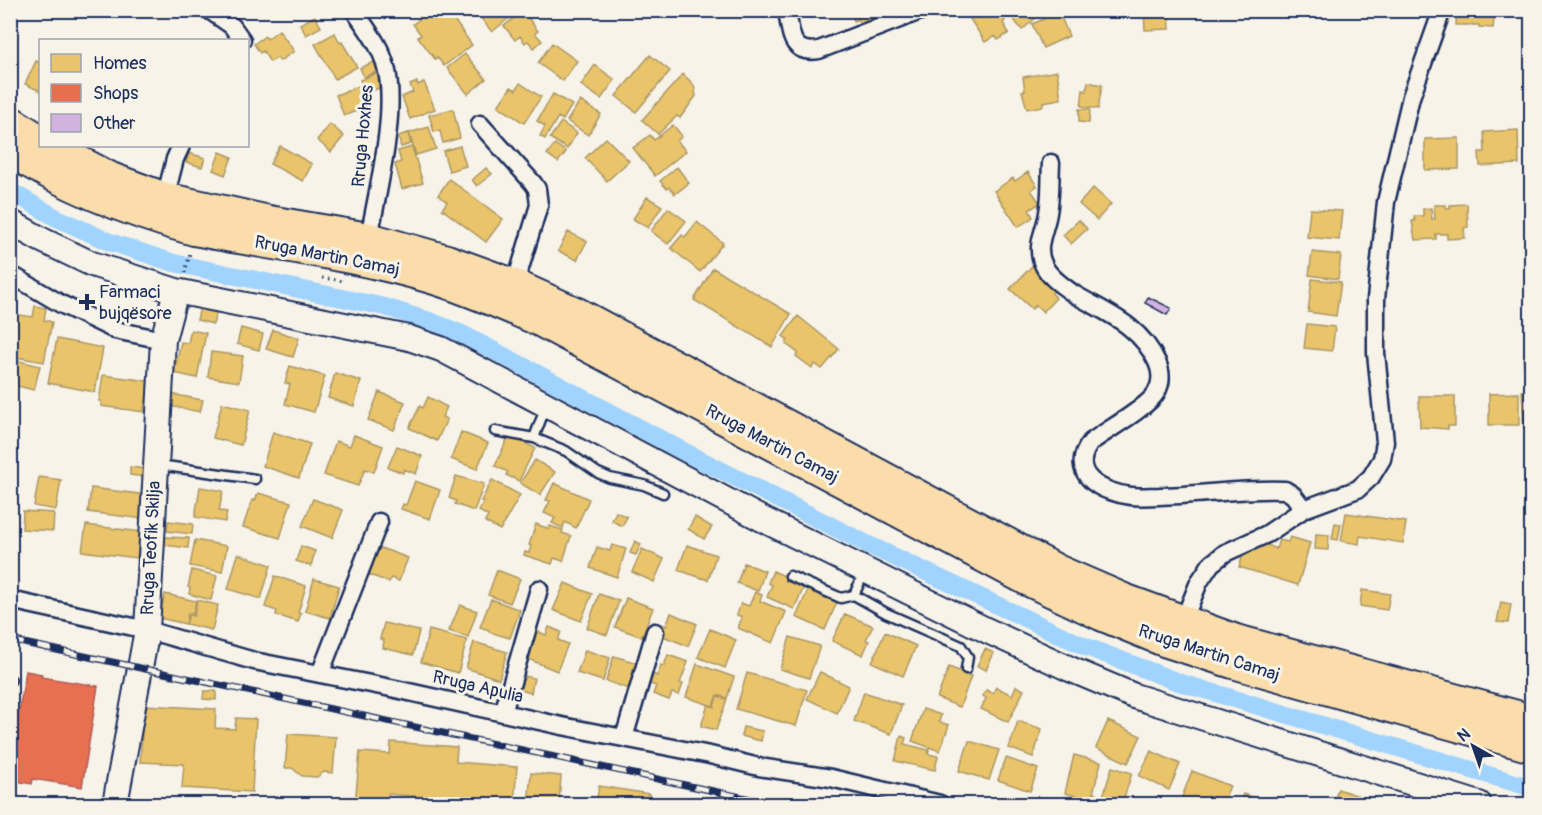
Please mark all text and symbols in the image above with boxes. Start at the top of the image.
legend [39,39,249,147]
text: Homes [93,52,146,75]
text: Shops [93,82,138,105]
street label: Rruga Hoxhes [347,84,379,188]
text: Other [93,112,136,135]
street label: Rruga Martin Camaj [252,231,402,281]
place label: Farmaci bujqësore [99,281,172,325]
marker: Farmaci bujqësore [80,295,94,309]
street label: Rruga Martin Camaj [702,399,842,489]
street label: Rruga Teofik Skilja [136,480,166,616]
street label: Rruga Martin Camaj [1135,619,1283,687]
street label: Rruga Apulia [430,665,526,709]
north arrow [1443,716,1503,776]
text: N [1453,724,1475,746]

